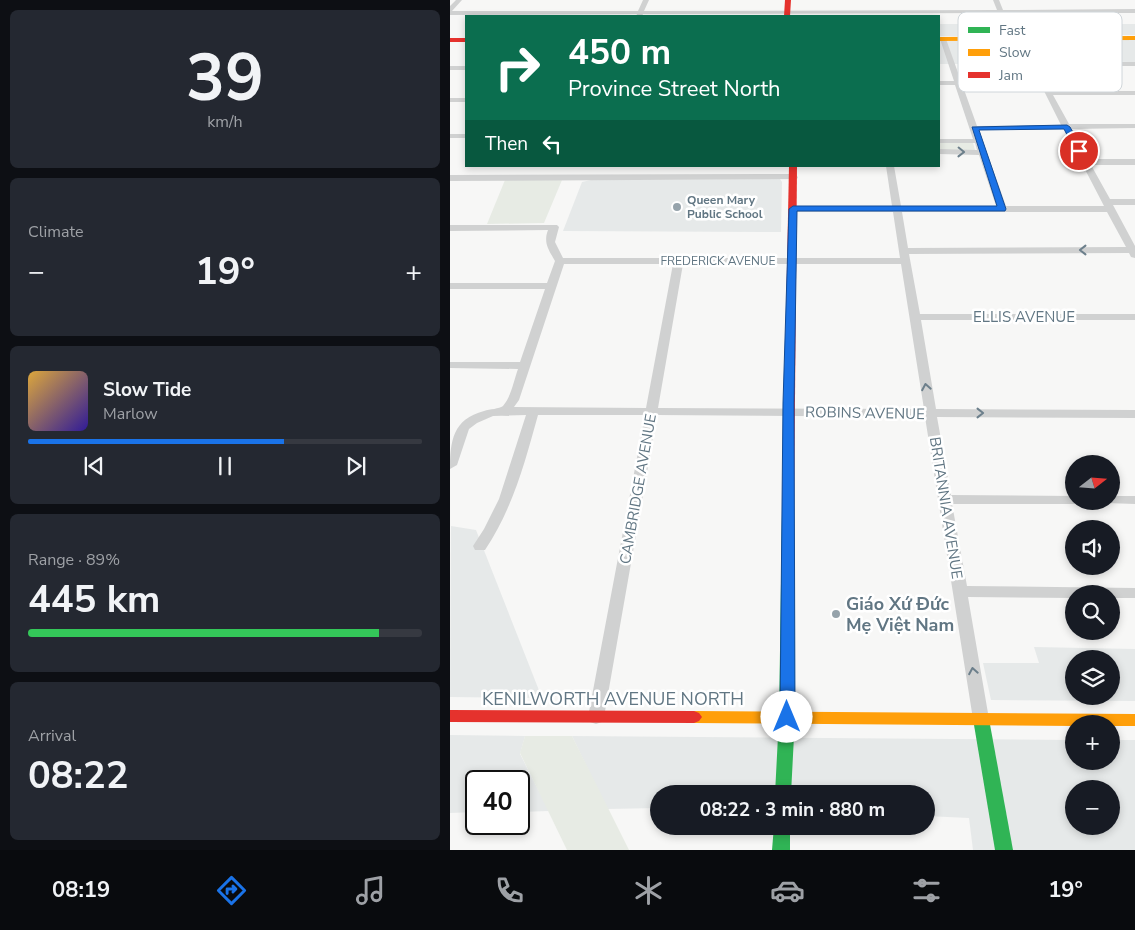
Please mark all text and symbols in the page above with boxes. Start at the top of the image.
legend [958,12,1122,92]
text: Fast [999,21,1025,40]
text: 450 m [568,29,671,76]
text: 39 [186,34,264,123]
icon: right [485,35,550,100]
text: Slow [999,43,1031,62]
text: Jam [998,66,1023,85]
text: Province Street North [568,74,781,104]
text: km/h [207,111,243,133]
icon: left [538,130,566,158]
pin [1058,130,1100,172]
text: Then [485,131,528,157]
icon: arrive [1065,137,1093,165]
one-way arrow [958,147,965,157]
place label: Queen Mary Public School [687,192,763,222]
marker: Queen Mary Public School [671,201,683,213]
text: Climate [28,221,83,243]
one-way arrow [1079,245,1087,255]
text: 19° [195,246,255,297]
text: − [28,253,45,291]
text: + [405,253,422,291]
street label: FREDERICK AVENUE [660,253,776,269]
street label: ELLIS AVENUE [973,307,1075,327]
text: Slow Tide [103,377,191,403]
one-way arrow [922,383,932,392]
street label: ROBINS AVENUE [805,402,925,424]
text: Marlow [103,403,158,425]
one-way arrow [976,408,984,418]
street label: CAMBRIDGE AVENUE [615,412,661,566]
street label: BRITANNIA AVENUE [925,436,967,580]
icon: previous [80,452,108,480]
icon: pause [211,452,239,480]
icon: next [342,452,370,480]
north arrow [1065,455,1120,510]
map controls [1065,455,1120,835]
button: sound [1065,520,1120,575]
text: Range · 89% [28,549,120,571]
text: 445 km [28,574,160,625]
button: search [1065,585,1120,640]
place label: Giáo Xứ Đức Mẹ Việt Nam [846,592,954,637]
marker: Giáo Xứ Đức Mẹ Việt Nam [830,608,842,620]
button: layers [1065,650,1120,705]
one-way arrow [968,666,978,675]
street label: KENILWORTH AVENUE NORTH [482,687,744,711]
position arrow [760,690,812,742]
button: + [1065,715,1120,770]
text: Arrival [28,725,76,747]
text: 08:22 [28,750,129,801]
speed limit sign: 40 [465,770,530,835]
button: − [1065,780,1120,835]
text: 08:22 · 3 min · 880 m [700,797,885,823]
icon: directions [214,873,249,908]
icon: music [353,873,388,908]
icon: phone [492,873,527,908]
icon: climate [631,873,666,908]
icon: car [770,873,805,908]
icon: filters [909,873,944,908]
text: 08:19 [52,875,110,905]
text: 19° [1048,875,1083,905]

